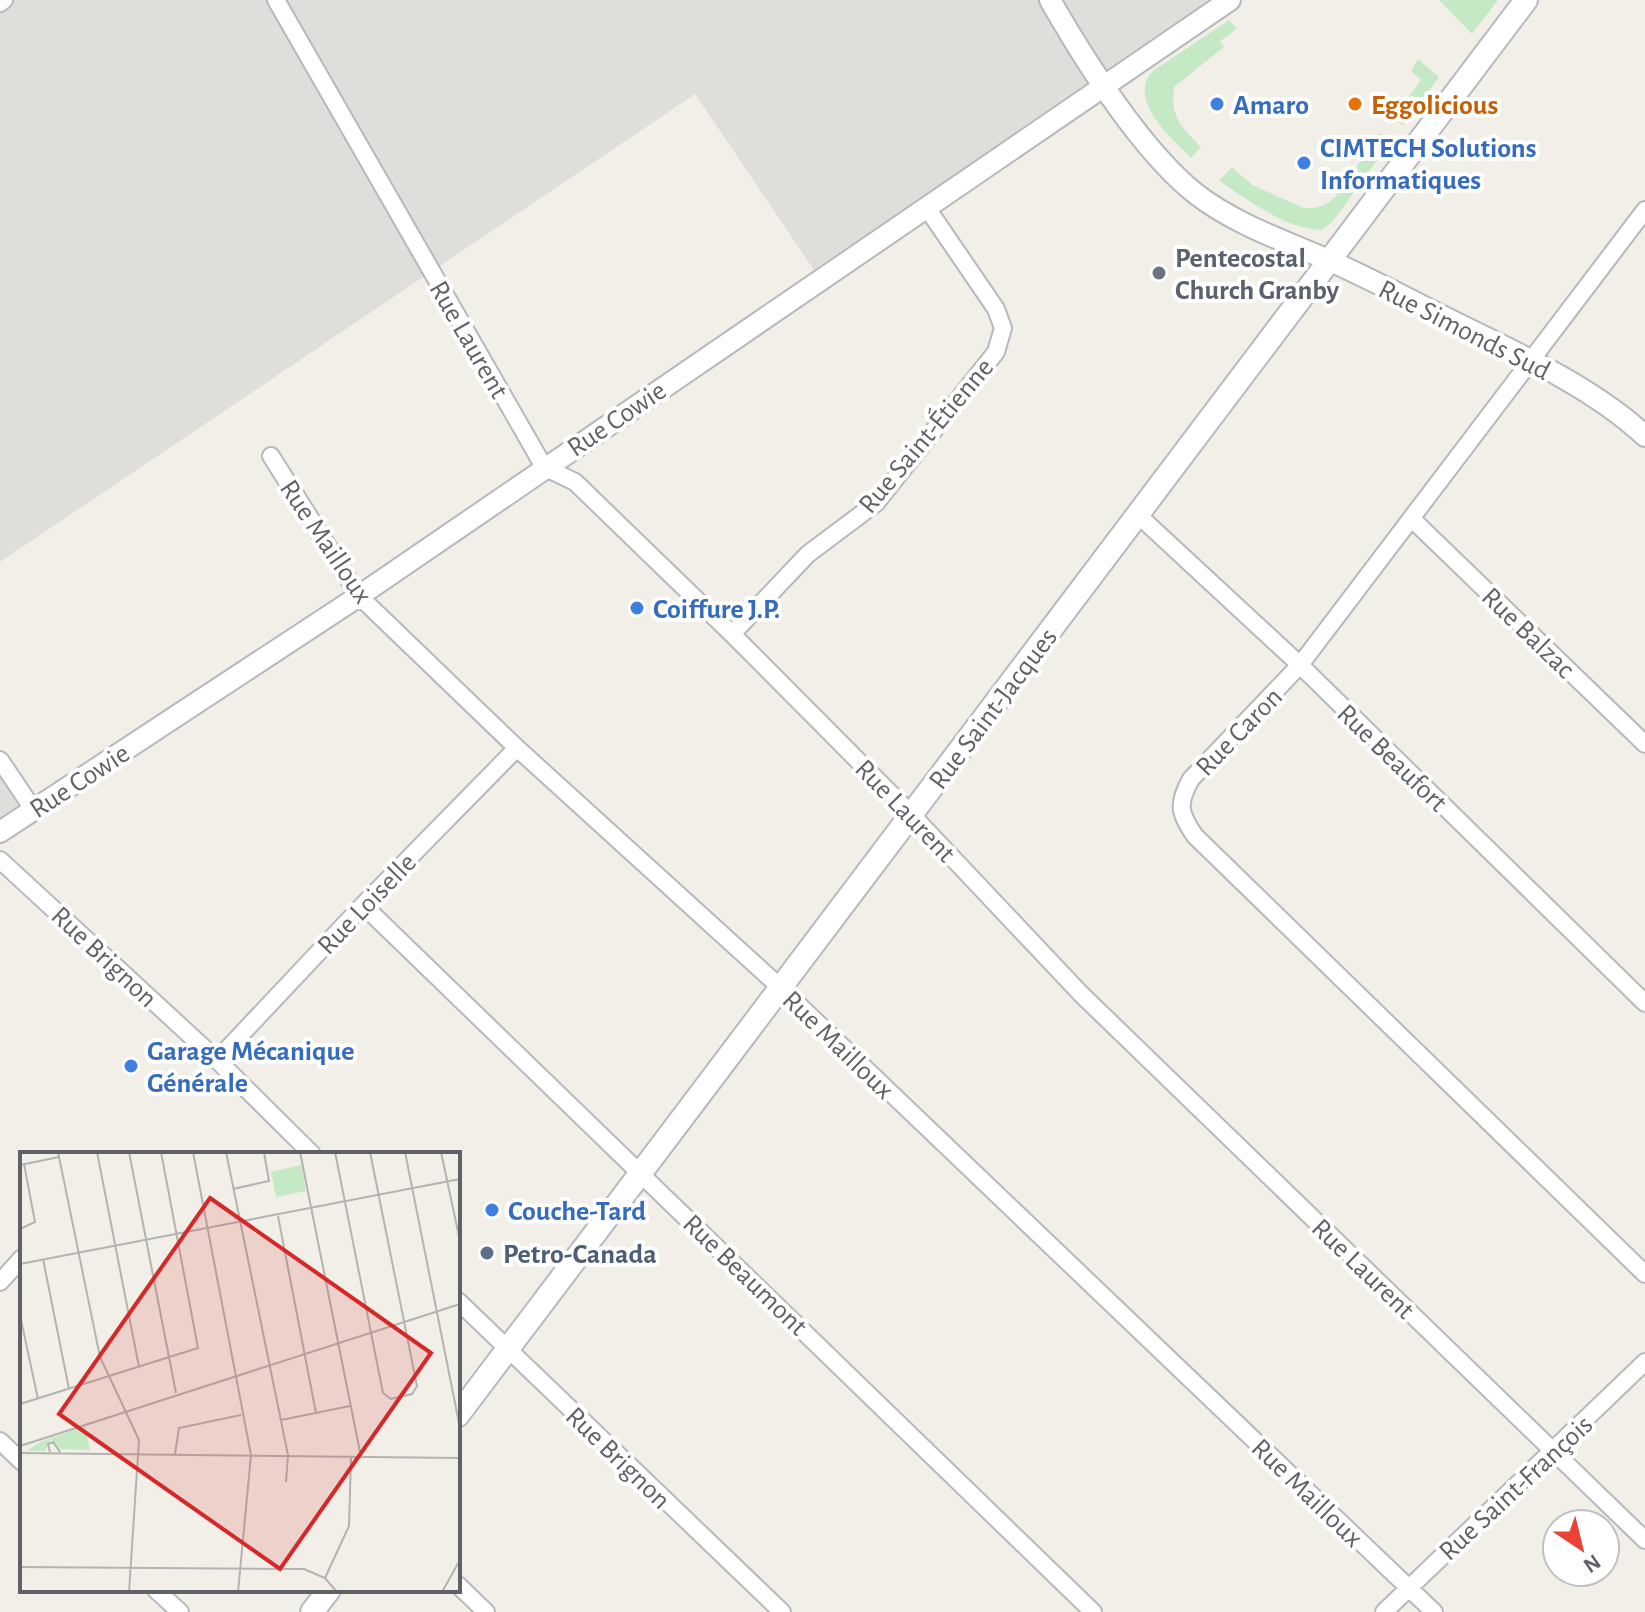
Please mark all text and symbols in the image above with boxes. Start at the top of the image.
place label: Amaro [1233,92,1309,120]
place label: Eggolicious [1371,92,1498,120]
marker: Amaro [1208,95,1226,113]
marker: Eggolicious [1346,95,1364,113]
place label: CIMTECH Solutions Informatiques [1320,135,1536,195]
marker: CIMTECH Solutions Informatiques [1295,154,1313,172]
place label: Pentecostal Church Granby [1175,245,1340,305]
marker: Pentecostal Church Granby [1150,264,1168,282]
street label: Rue Laurent [423,276,513,404]
street label: Rue Simonds Sud [1374,276,1554,386]
street label: Rue Saint-Étienne [851,351,999,519]
street label: Rue Cowie [563,377,672,463]
street label: Rue Mailloux [274,475,377,609]
street label: Rue Balzac [1476,583,1580,684]
place label: Coiffure J.P. [653,596,780,624]
marker: Coiffure J.P. [628,599,646,617]
street label: Rue Saint-Jacques [924,624,1063,795]
street label: Rue Caron [1191,683,1288,782]
street label: Rue Beaufort [1331,699,1452,817]
street label: Rue Cowie [25,739,135,824]
street label: Rue Laurent [849,755,960,868]
street label: Rue Loiselle [313,848,422,960]
street label: Rue Brignon [45,902,162,1013]
street label: Rue Mailloux [777,986,899,1105]
place label: Garage Mécanique Générale [147,1038,354,1098]
marker: Garage Mécanique Générale [122,1057,140,1075]
inset map [20,1152,460,1592]
place label: Couche-Tard [508,1198,646,1226]
marker: Couche-Tard [483,1201,501,1219]
street label: Rue Beaumont [677,1210,812,1341]
street label: Rue Laurent [1306,1214,1419,1325]
place label: Petro-Canada [503,1241,657,1269]
marker: Petro-Canada [478,1244,496,1262]
street label: Rue Brignon [560,1402,675,1515]
street label: Rue Saint-François [1434,1411,1599,1566]
street label: Rue Mailloux [1246,1434,1368,1553]
north arrow [1541,1508,1621,1588]
text: N [1579,1550,1604,1577]

